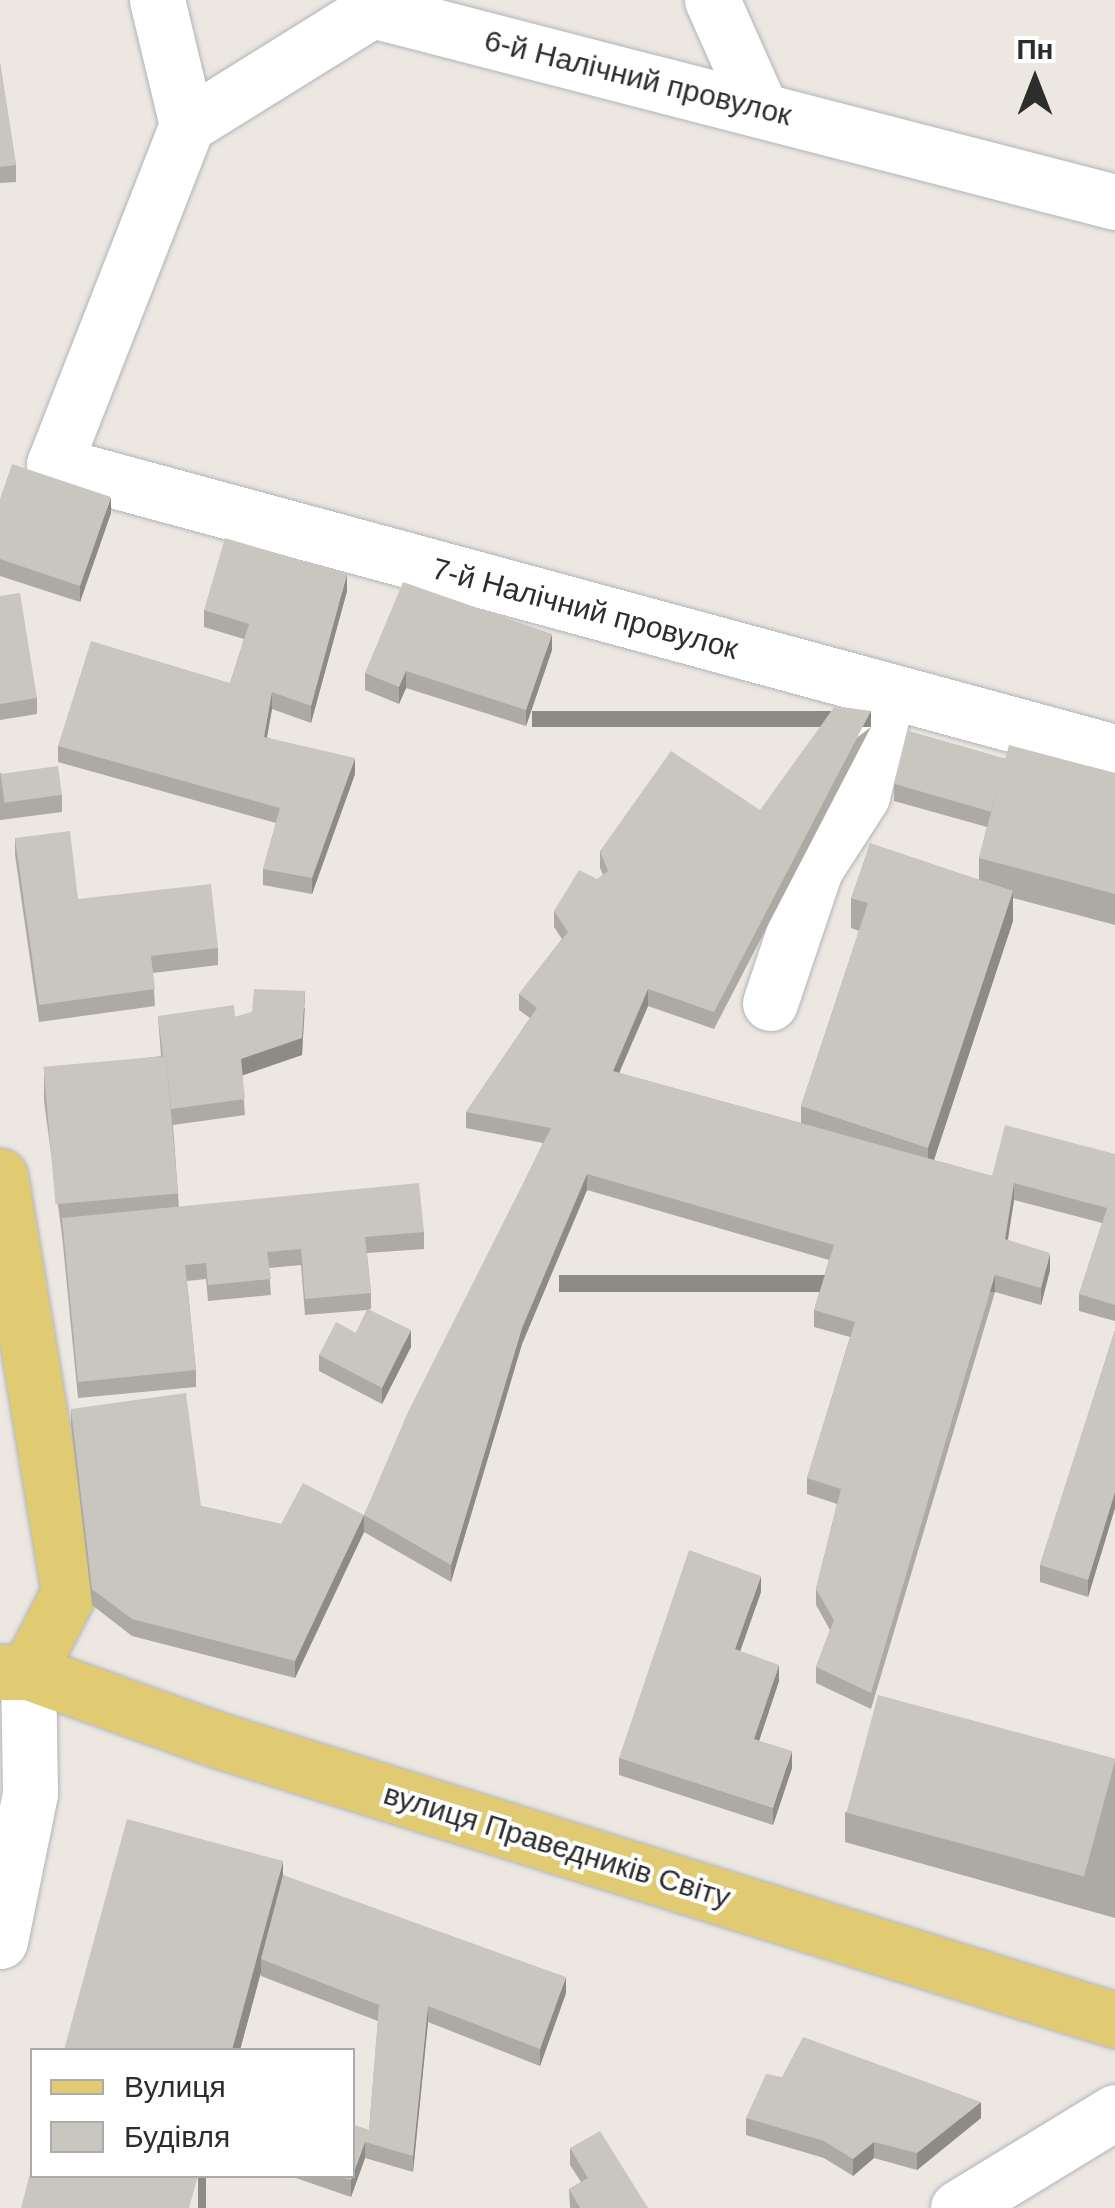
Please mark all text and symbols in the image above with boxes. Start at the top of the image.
street label: 6-й Налічний провулок [481,22,795,134]
north arrow [985,30,1085,130]
text: Пн [1016,34,1054,65]
street label: 7-й Налічний провулок [428,551,742,667]
street label: вулиця Праведників Світу [379,1776,735,1916]
legend [30,2048,355,2178]
text: Вулиця [124,2070,226,2103]
text: Будівля [124,2120,230,2153]

